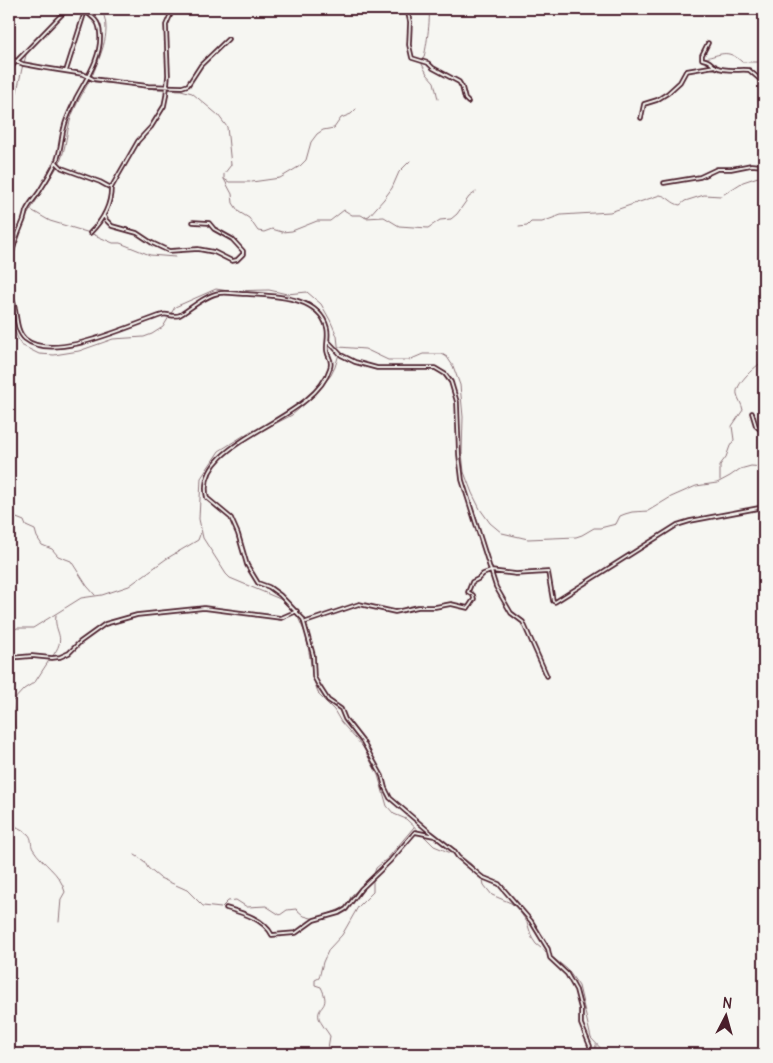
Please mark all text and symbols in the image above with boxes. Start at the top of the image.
north arrow [700,990,750,1040]
text: N [722,994,733,1013]

